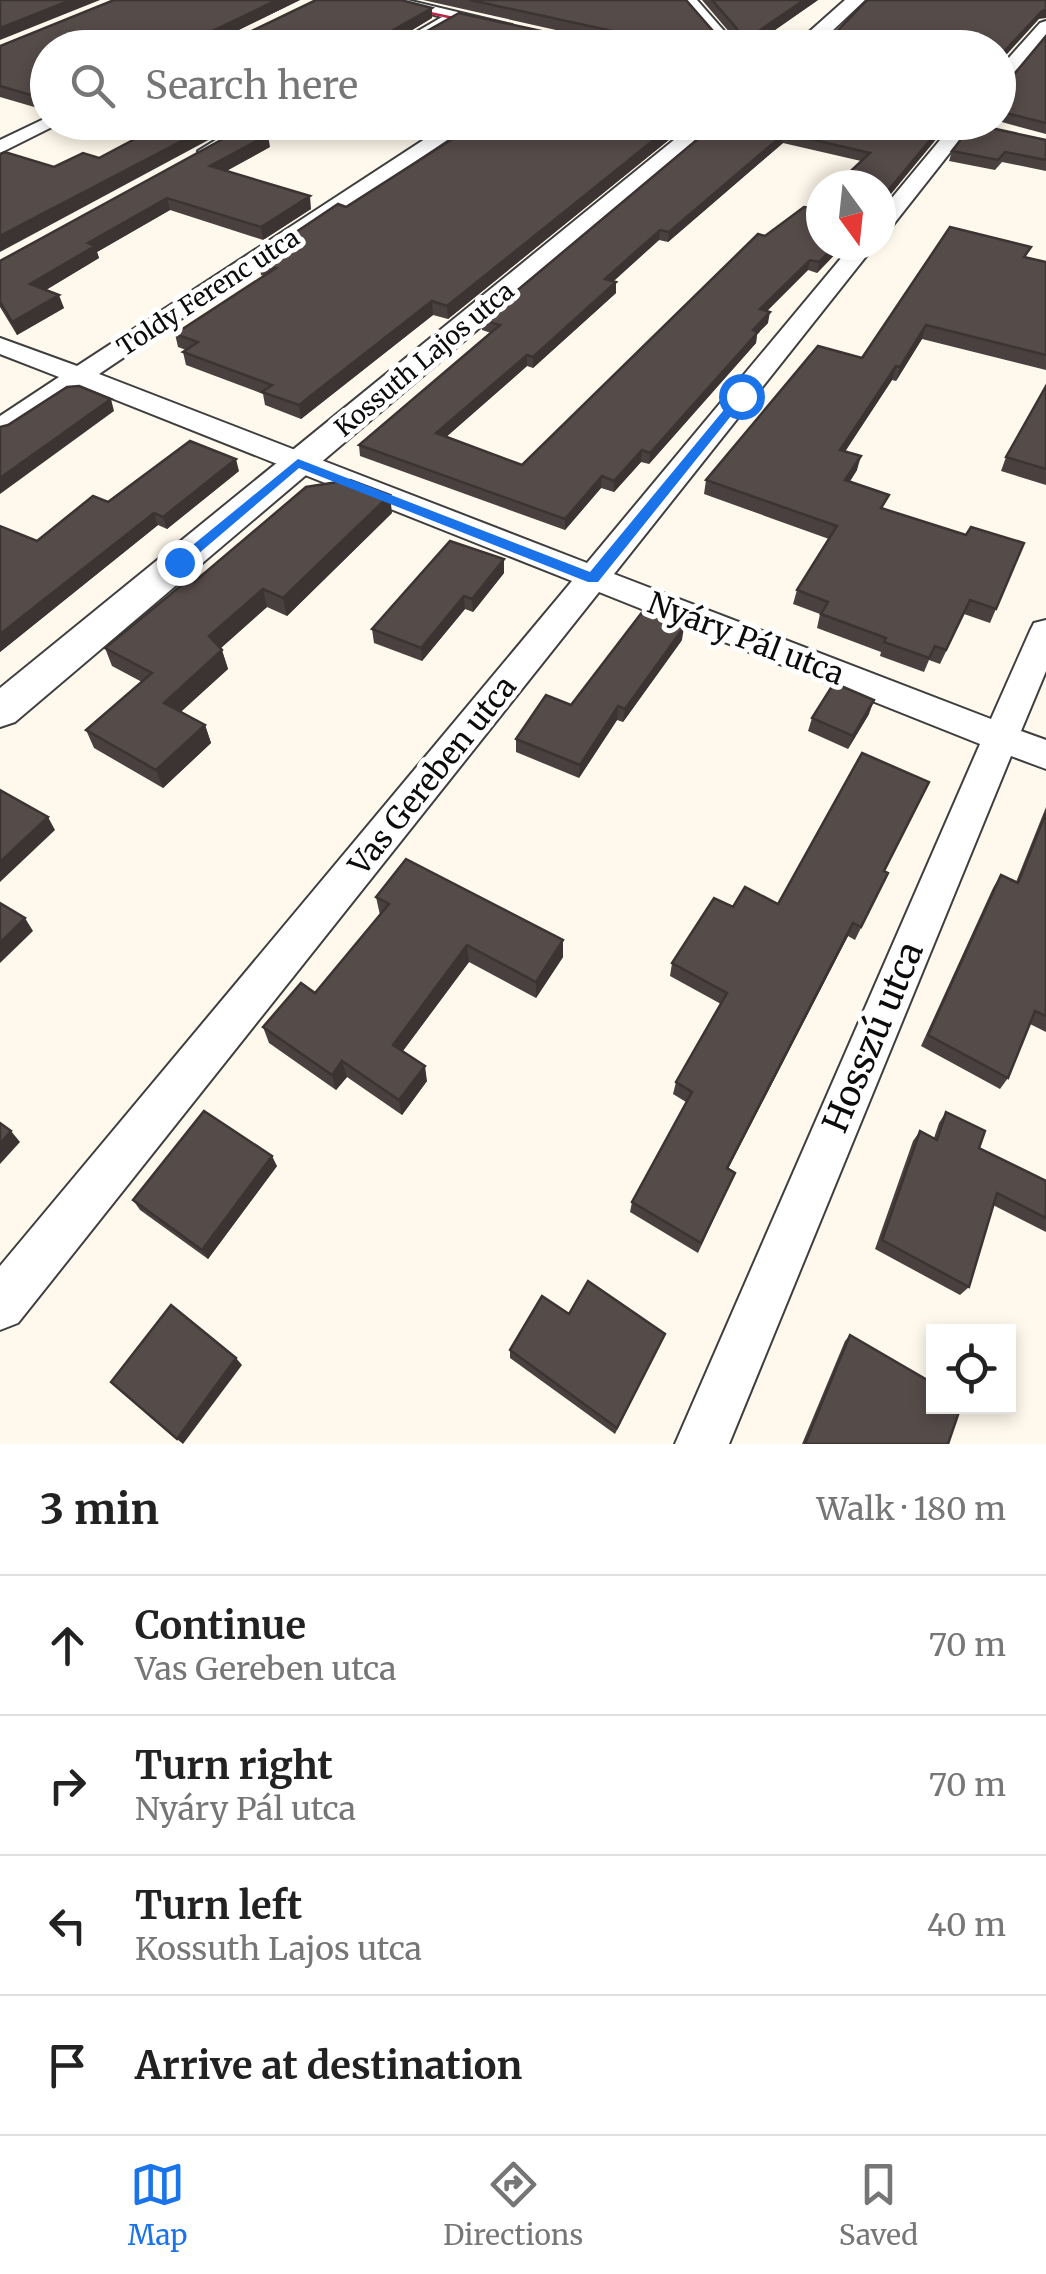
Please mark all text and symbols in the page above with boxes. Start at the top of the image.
search box [30,30,1016,140]
icon: search [65,58,120,113]
text: Search here [145,62,358,109]
north arrow [806,170,896,260]
street label: Toldy Ferenc utca [111,221,305,363]
street label: Kossuth Lajos utca [328,275,520,443]
route start [719,374,765,420]
route end [157,540,203,586]
street label: Nyáry Pál utca [643,583,849,693]
street label: Vas Gereben utca [339,668,524,883]
street label: Hosszú utca [813,935,933,1139]
map controls [926,1324,1016,1414]
button: locate [926,1324,1016,1414]
text: 3 min [40,1483,159,1535]
text: Walk · 180 m [817,1489,1006,1529]
text: Continue [135,1602,306,1649]
icon: ahead [40,1618,95,1673]
text: 70 m [929,1625,1006,1665]
text: Vas Gereben utca [135,1649,396,1689]
text: Turn right [135,1742,333,1789]
icon: right [40,1758,95,1813]
text: 70 m [929,1765,1006,1805]
text: Nyáry Pál utca [135,1789,356,1829]
text: Turn left [135,1882,302,1929]
icon: left [40,1898,95,1953]
text: 40 m [927,1905,1006,1945]
text: Kossuth Lajos utca [135,1929,422,1969]
icon: arrive [40,2038,95,2093]
text: Arrive at destination [135,2042,522,2089]
tab: Map [128,2157,188,2253]
tab: Directions [443,2157,583,2253]
tab: Saved [839,2157,918,2253]

